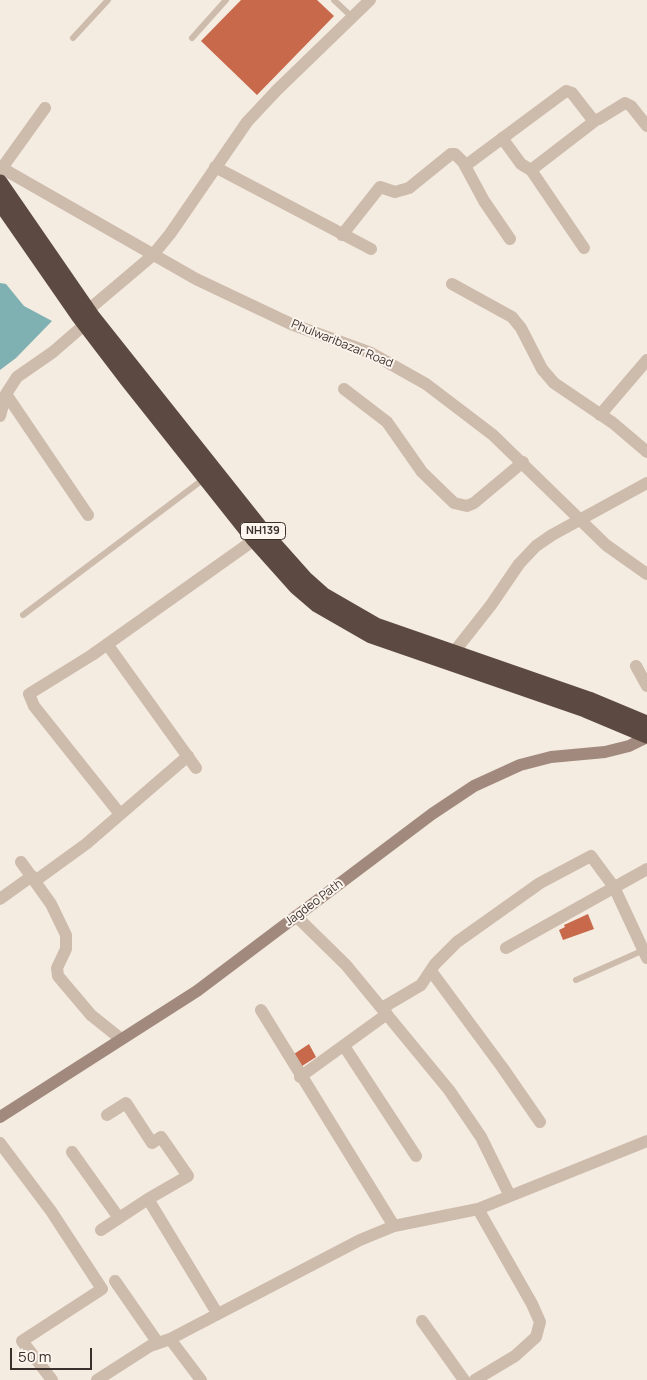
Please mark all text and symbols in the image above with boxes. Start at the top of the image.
street label: Phulwaribazar Road [289,317,395,371]
road number: NH139 [240,522,286,540]
street label: Jagdeo Path [282,877,346,929]
scale bar [12,1338,95,1370]
text: 50 m [18,1346,52,1367]

